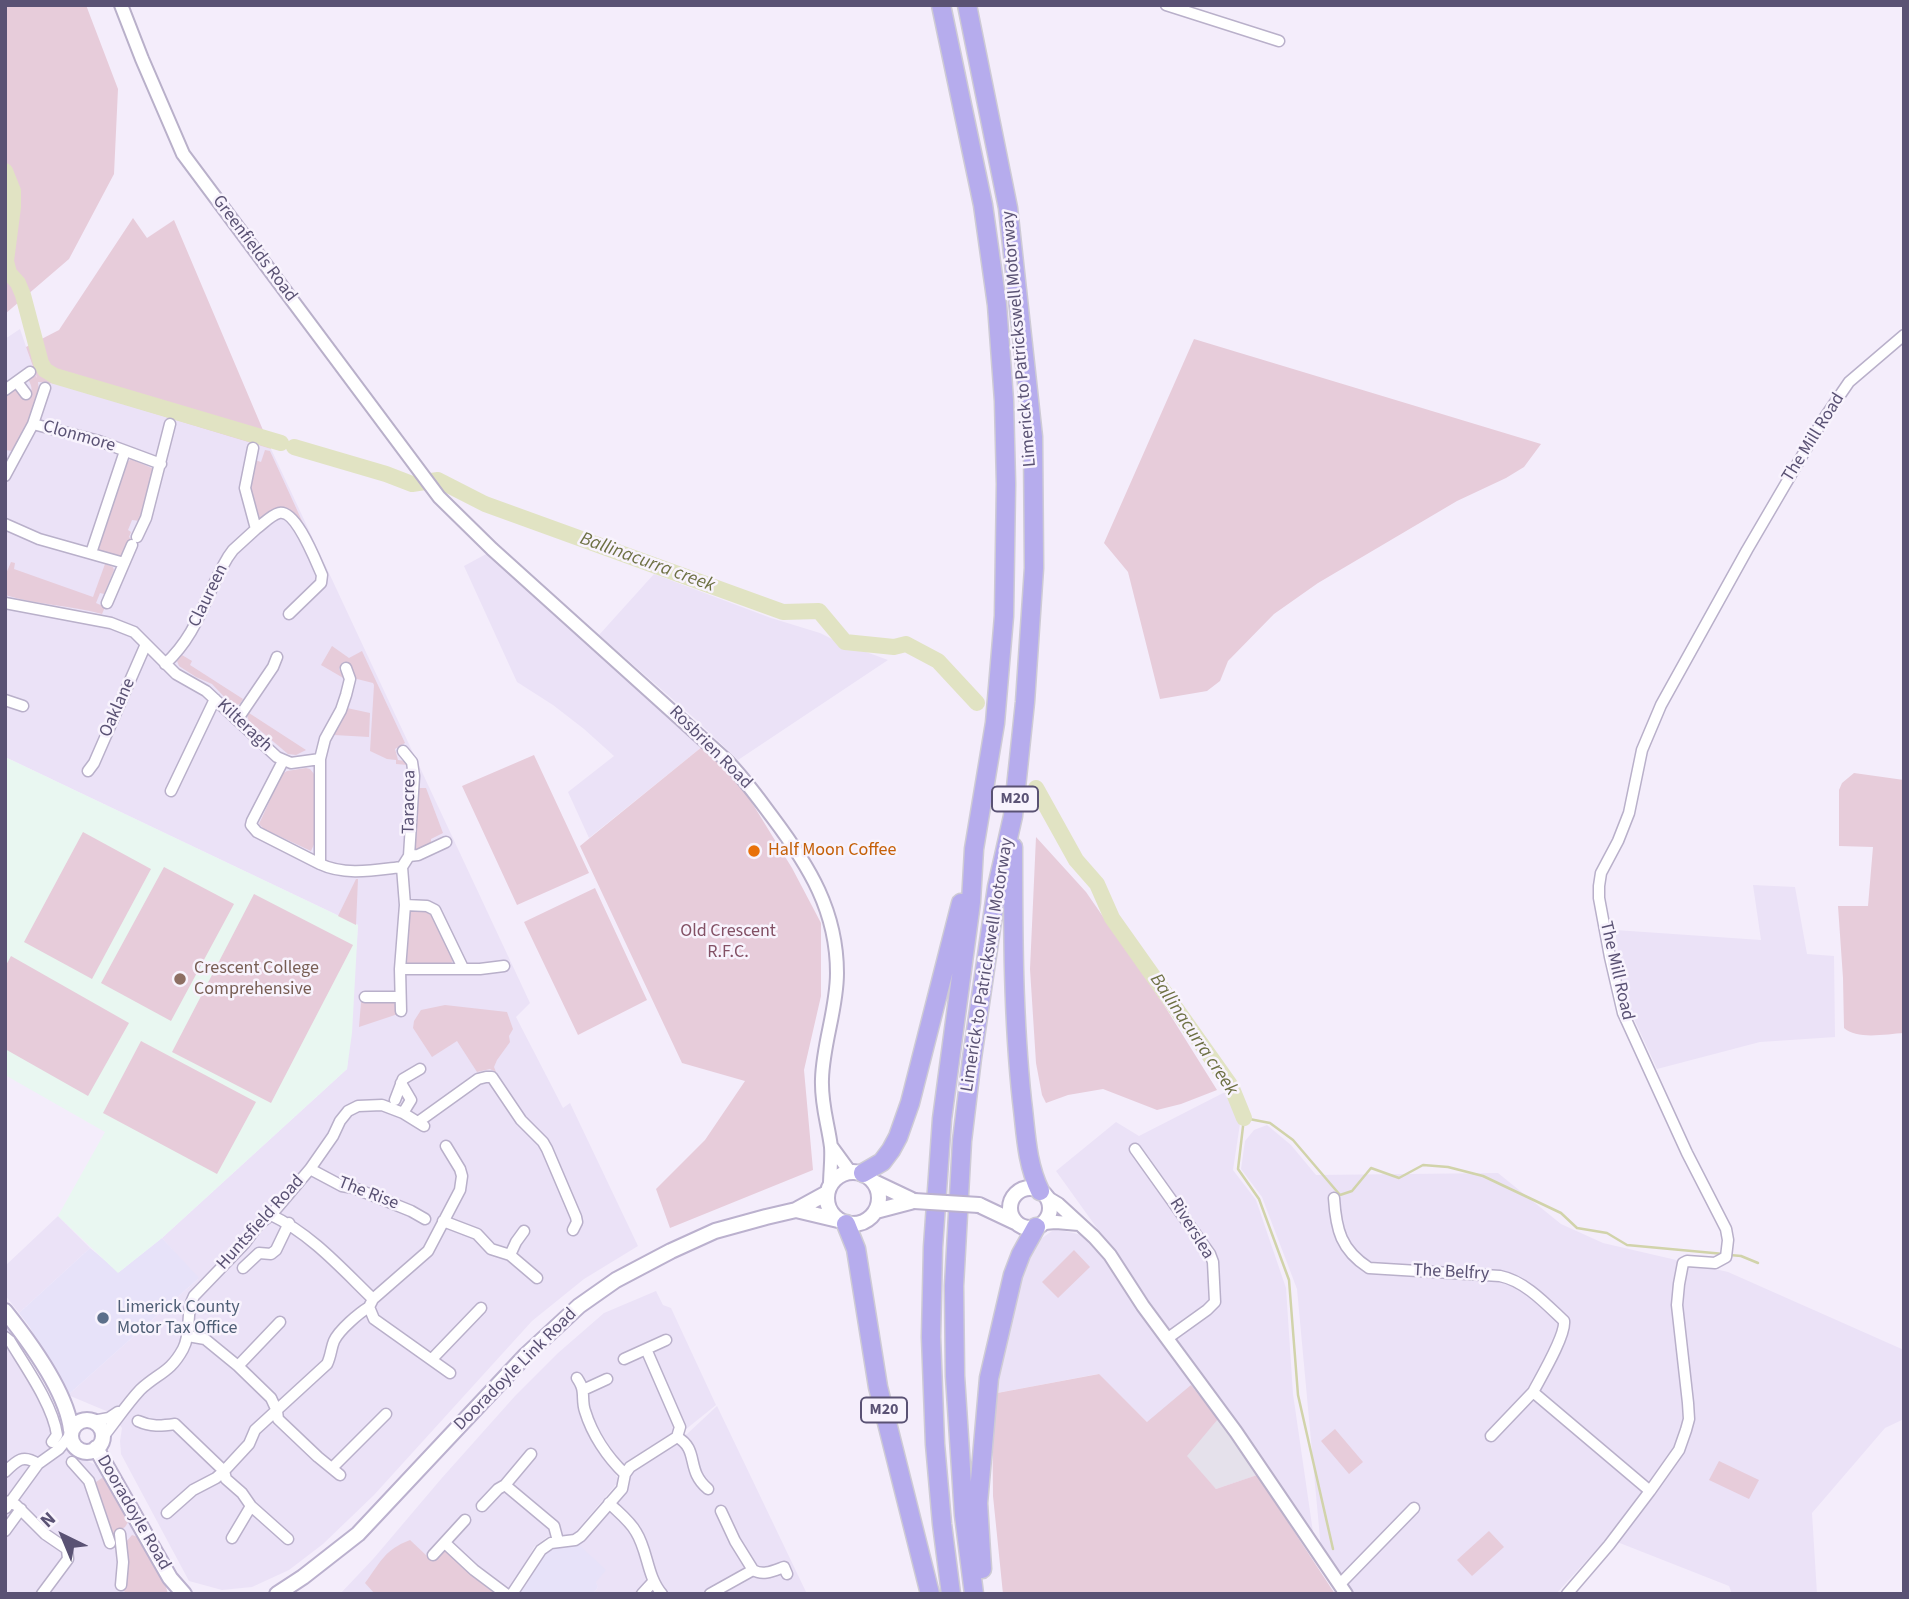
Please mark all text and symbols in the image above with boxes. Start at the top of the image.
street label: Greenfields Road [207,191,301,307]
street label: Limerick to Patrickswell Motorway [998,210,1042,468]
street label: The Mill Road [1778,389,1850,487]
street label: Clonmore [40,416,118,458]
water label: Ballinacurra creek [576,528,718,598]
street label: Claureen [184,561,234,631]
street label: Oaklane [95,675,141,741]
street label: Kilteragh [212,695,276,757]
street label: Rosbrien Road [664,702,756,794]
street label: Taracrea [399,770,421,834]
road number: M20 [992,786,1038,812]
street label: Limerick to Patrickswell Motorway [957,836,1019,1094]
place label: Half Moon Coffee [768,840,896,862]
marker: Half Moon Coffee [746,843,762,859]
street label: The Mill Road [1594,919,1638,1023]
park label: Old Crescent R.F.C. [680,921,776,964]
place label: Crescent College Comprehensive [194,958,319,1000]
water label: Ballinacurra creek [1144,970,1242,1100]
marker: Crescent College Comprehensive [172,971,188,987]
street label: Huntsfield Road [213,1171,309,1275]
street label: The Rise [335,1173,401,1215]
street label: Riverslea [1164,1194,1218,1264]
street label: The Belfry [1412,1260,1490,1286]
place label: Limerick County Motor Tax Office [117,1297,240,1340]
street label: Dooradoyle Link Road [450,1304,582,1436]
marker: Limerick County Motor Tax Office [95,1310,111,1326]
road number: M20 [861,1398,907,1422]
street label: Dooradoyle Road [91,1452,175,1574]
north arrow [28,1501,98,1571]
text: N [35,1506,62,1534]

